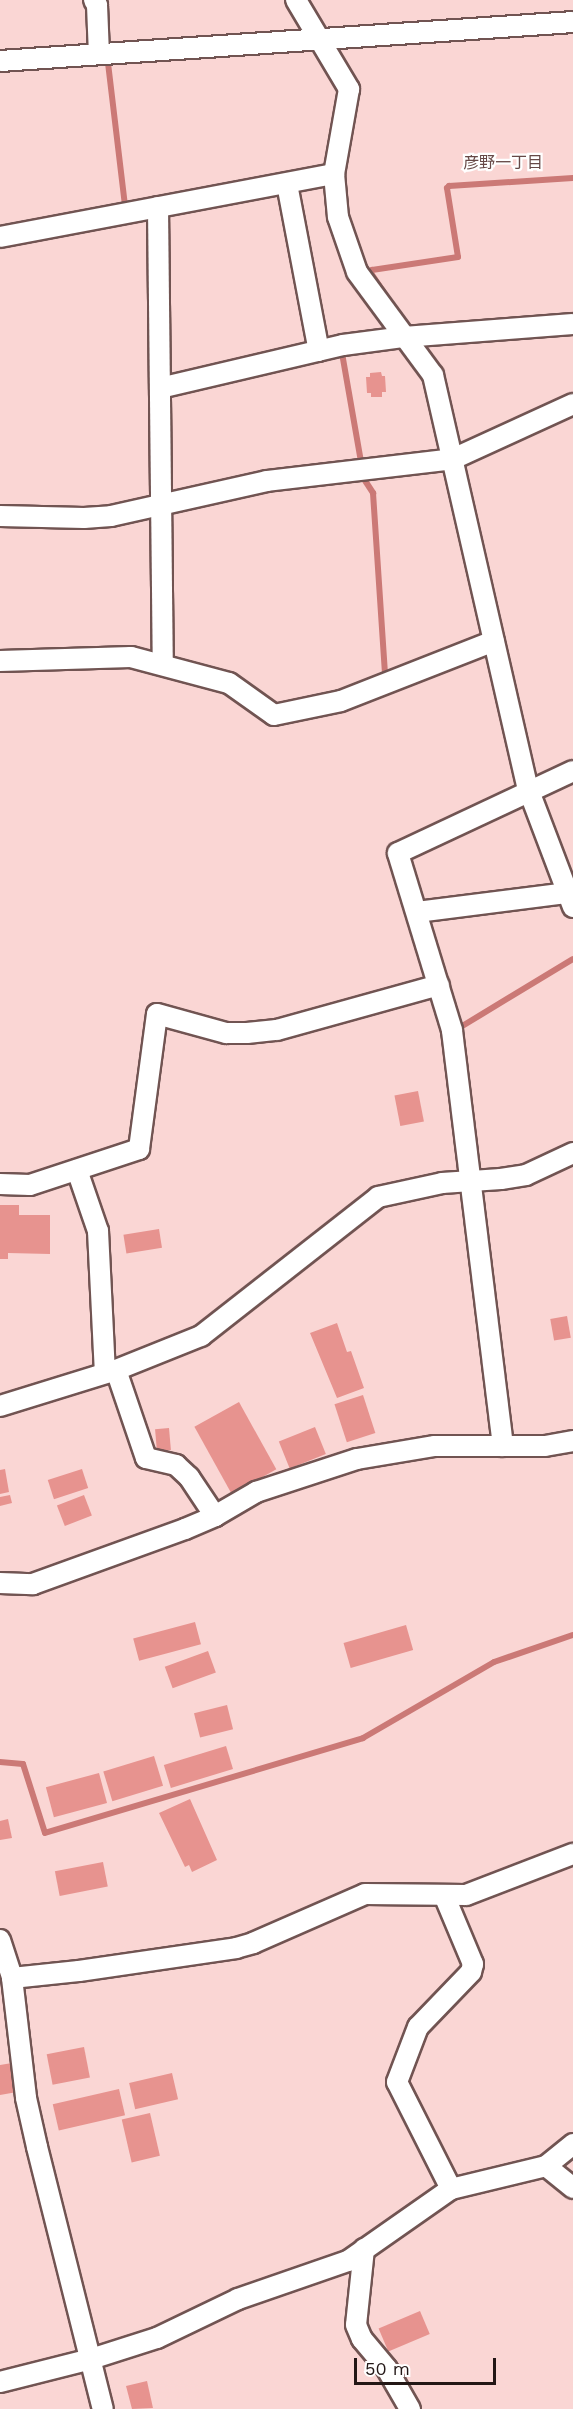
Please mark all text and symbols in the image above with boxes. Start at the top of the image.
district label: 彦野一丁目 [463,153,543,173]
scale bar [357,2346,500,2384]
text: 50 m [365,2358,410,2379]

